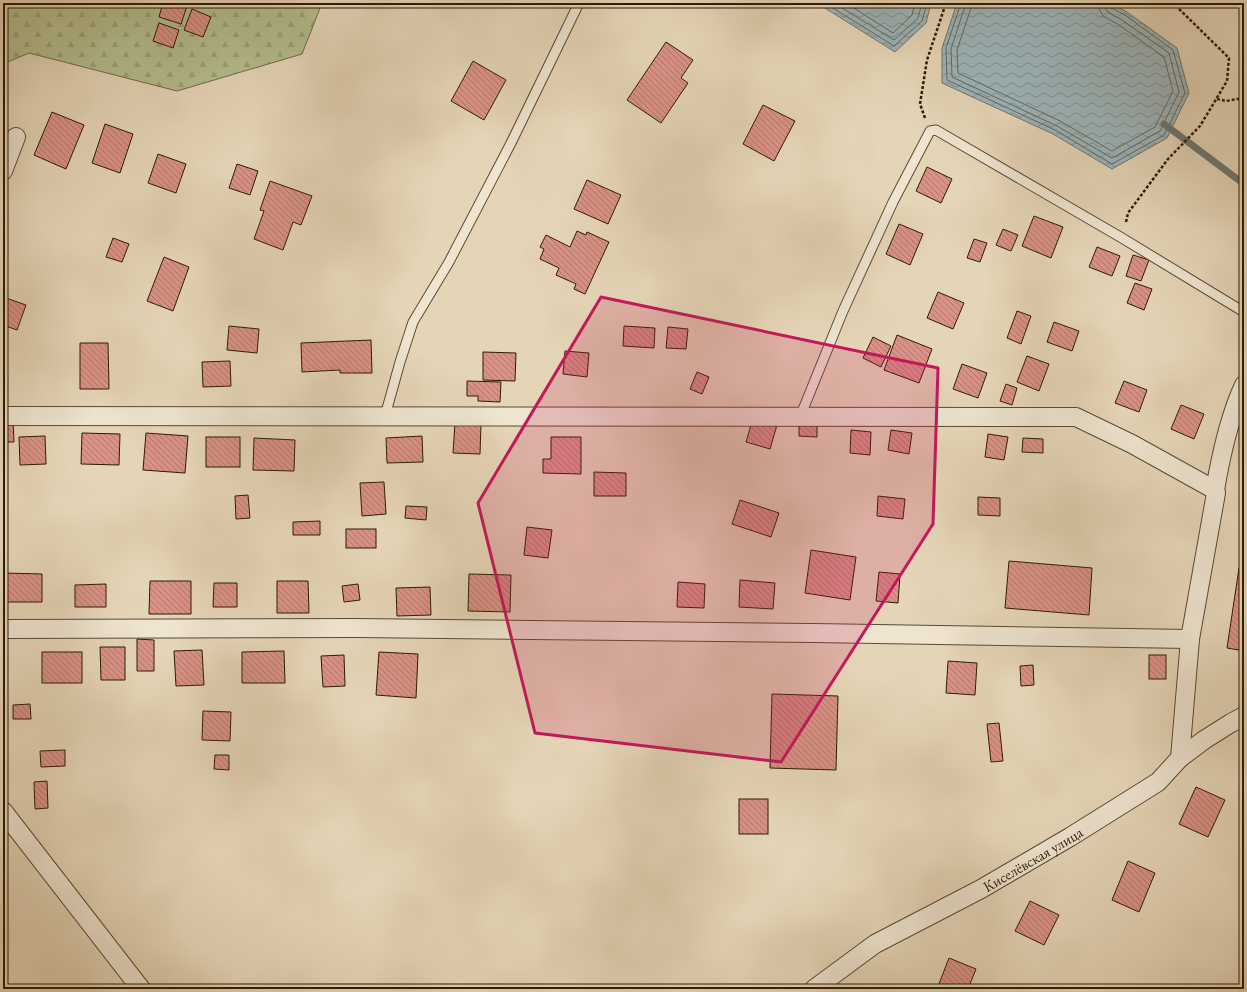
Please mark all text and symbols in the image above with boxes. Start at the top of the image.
street label: Киселёвская улица [979,822,1086,895]

